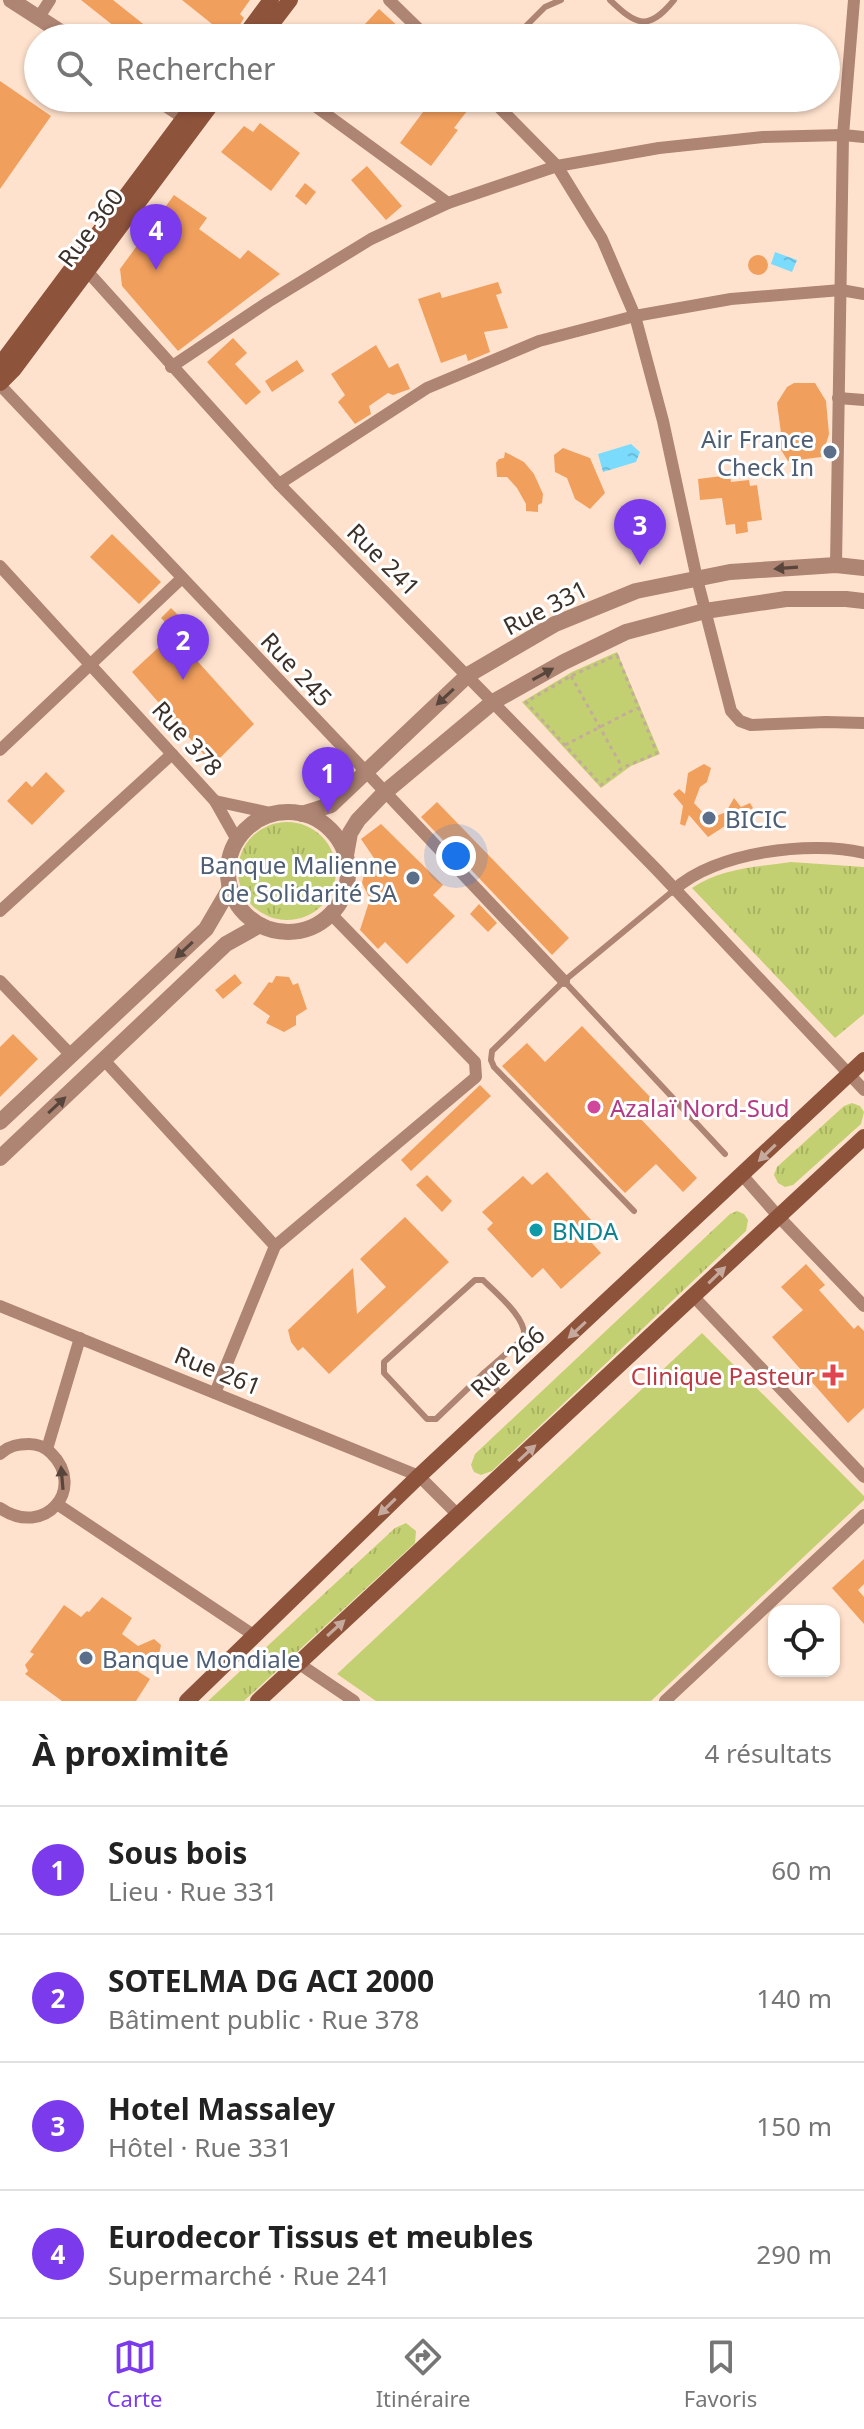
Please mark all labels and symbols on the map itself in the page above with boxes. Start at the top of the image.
street label: Rue 360 [50,181,130,273]
pin: 4 [130,204,182,270]
place label: Air France Check In [701,422,814,483]
marker: Air France Check In [821,443,839,461]
pin: 3 [614,499,666,565]
street label: Rue 241 [340,515,428,603]
one-way arrow [773,562,798,575]
street label: Rue 331 [497,572,593,642]
pin: 2 [157,614,209,680]
street label: Rue 245 [254,625,340,713]
one-way arrow [531,667,554,681]
one-way arrow [436,687,455,705]
street label: Rue 378 [145,693,231,783]
pin: 1 [302,747,354,813]
place label: BICIC [725,802,787,835]
marker: BICIC [700,809,718,827]
your location [436,836,476,876]
place label: Banque Malienne de Solidarité SA [199,848,398,909]
marker: Banque Malienne de Solidarité SA [404,869,422,887]
one-way arrow [174,940,193,958]
place label: Azalaï Nord-Sud [610,1091,790,1124]
one-way arrow [47,1096,66,1114]
marker: Azalaï Nord-Sud [585,1098,603,1116]
one-way arrow [758,1143,777,1162]
place label: BNDA [552,1214,619,1247]
marker: BNDA [527,1221,545,1239]
one-way arrow [707,1266,726,1285]
street label: Rue 266 [463,1318,551,1404]
one-way arrow [567,1320,586,1338]
street label: Rue 261 [170,1338,266,1402]
place label: Clinique Pasteur [631,1359,815,1392]
marker: Clinique Pasteur [822,1364,844,1386]
one-way arrow [518,1444,537,1462]
one-way arrow [55,1466,68,1491]
one-way arrow [378,1498,397,1516]
one-way arrow [326,1620,345,1638]
place label: Banque Mondiale [102,1642,301,1675]
marker: Banque Mondiale [77,1649,95,1667]

